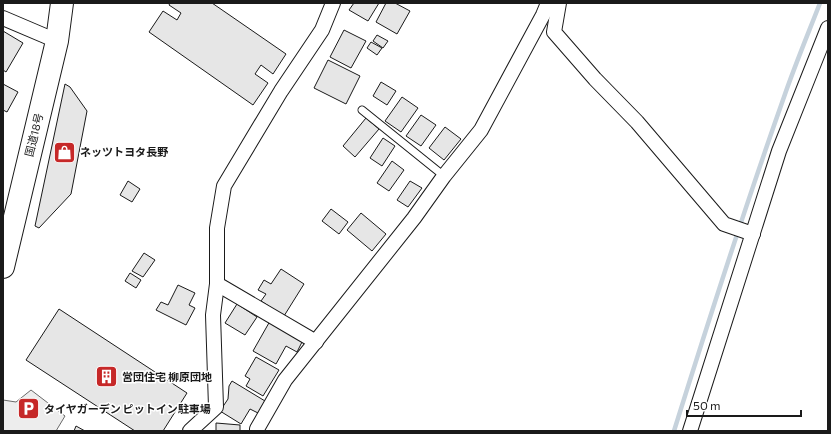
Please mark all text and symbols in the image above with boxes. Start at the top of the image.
street label: 国道18号 [22,112,45,158]
shop icon: ネッツトヨタ長野 [52,139,78,165]
place label: ネッツトヨタ長野 [80,145,169,158]
building icon: 営団住宅 柳原団地 [94,364,120,390]
place label: 営団住宅 柳原団地 [122,370,212,383]
scale bar [687,392,801,418]
parking icon: タイヤガーデン ピットイン駐車場 [16,396,42,422]
text: 50 m [693,398,721,412]
place label: タイヤガーデン ピットイン駐車場 [44,402,211,415]

